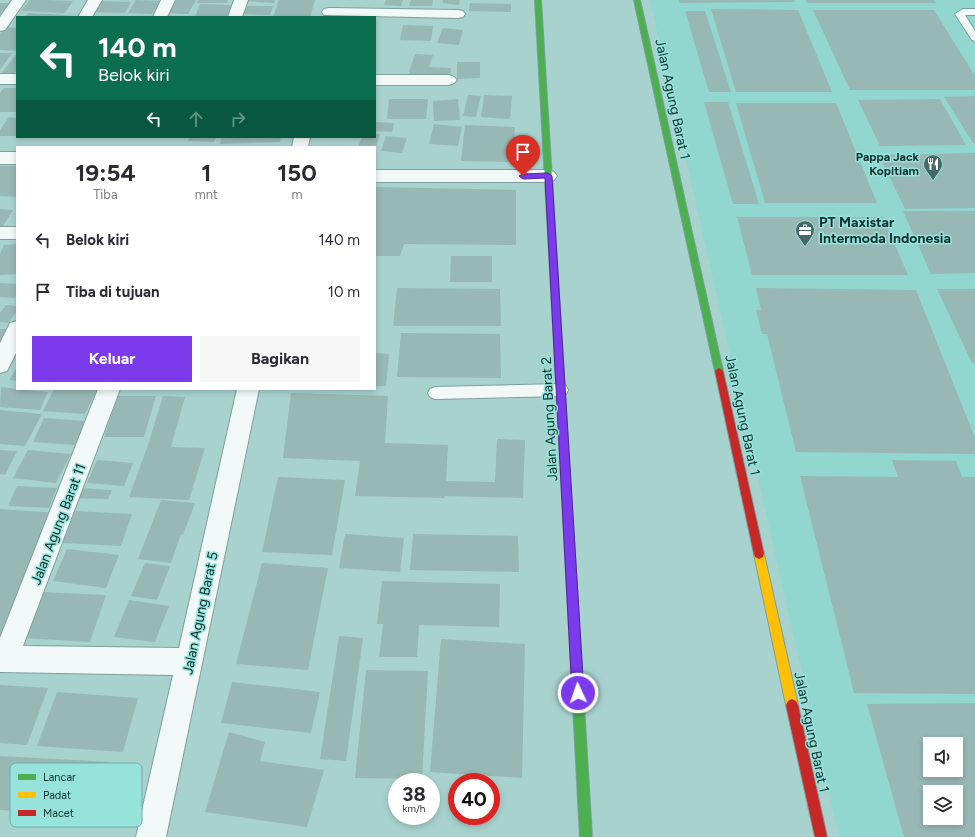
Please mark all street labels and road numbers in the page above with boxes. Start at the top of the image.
street label: Jalan Agung Barat 1 [651,37,694,161]
street label: Jalan Agung Barat 1 [721,353,764,477]
street label: Jalan Agung Barat 2 [538,356,561,482]
street label: Jalan Agung Barat 11 [27,461,89,587]
street label: Jalan Agung Barat 5 [179,550,222,676]
street label: Jalan Agung Barat 1 [790,670,833,794]

